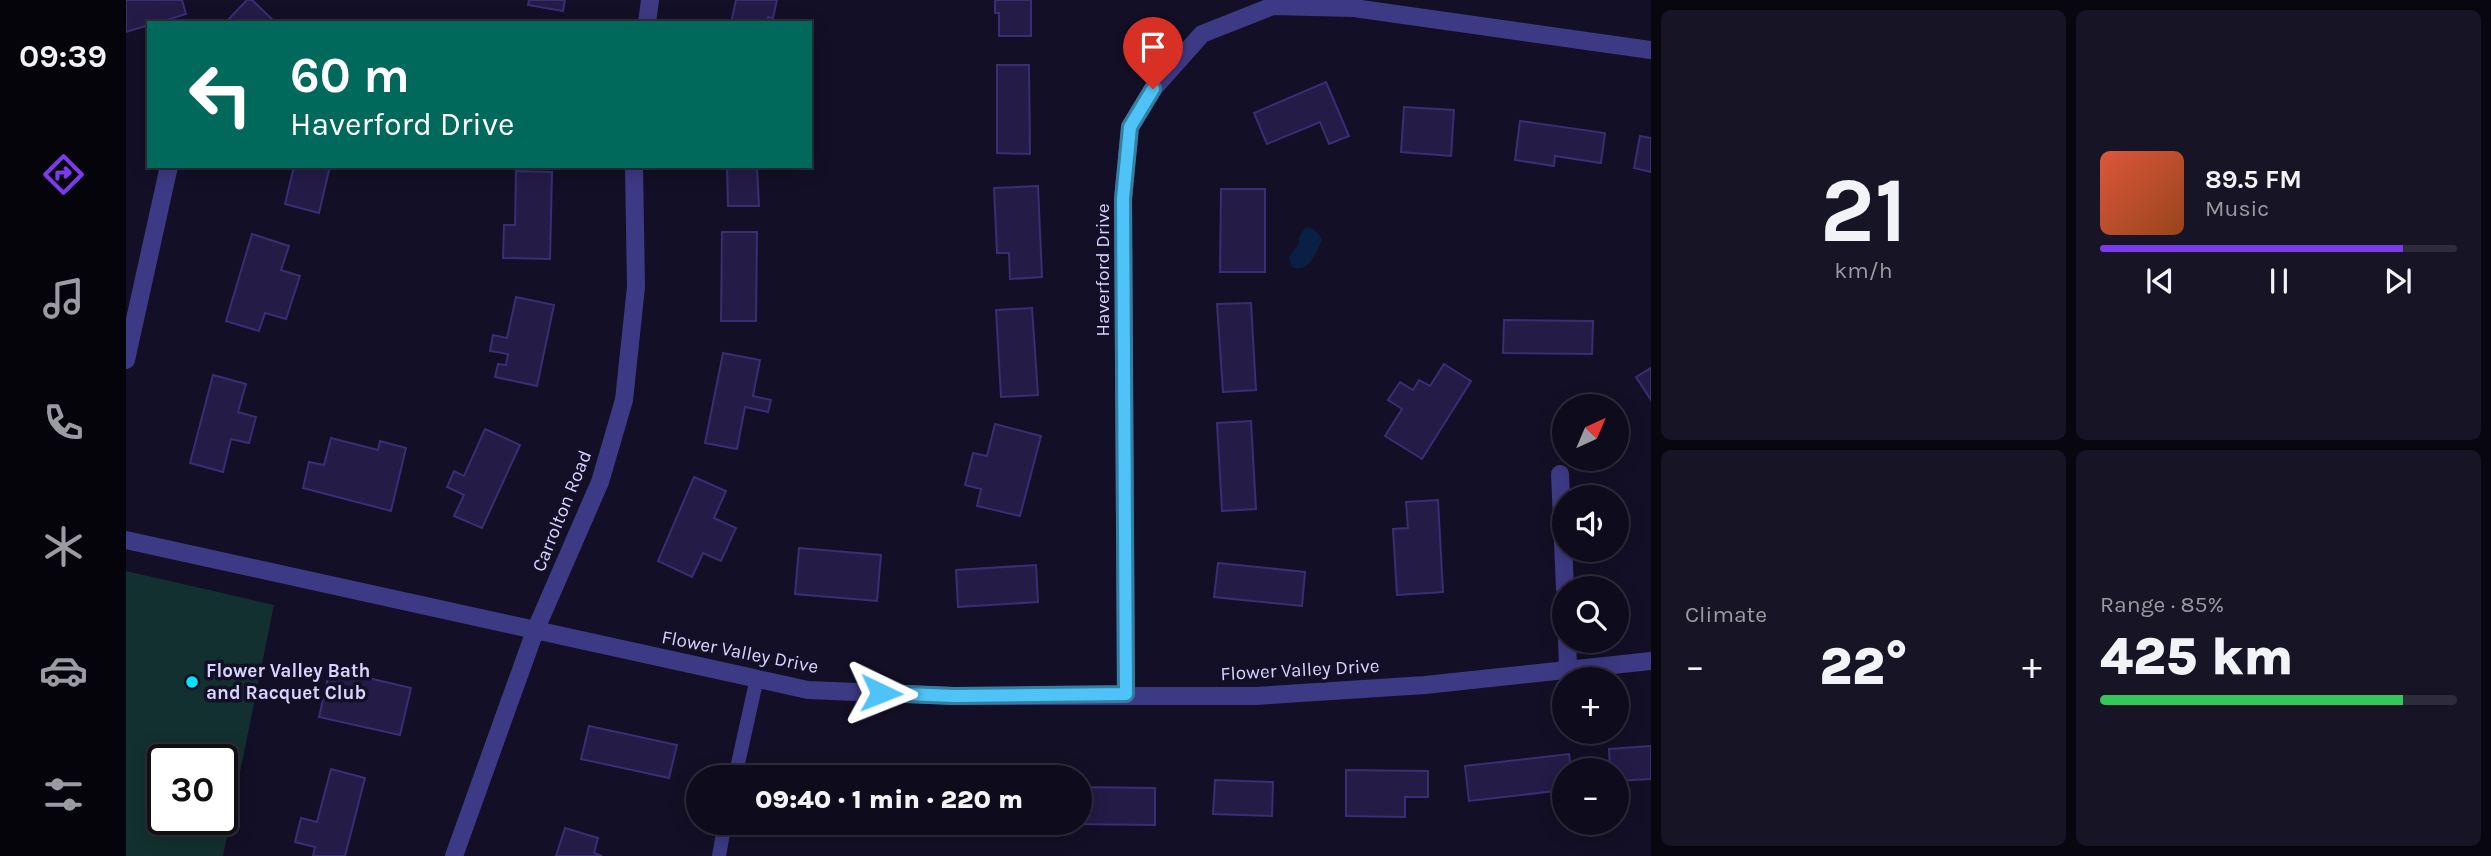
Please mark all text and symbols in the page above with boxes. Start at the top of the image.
pin [1123,17,1183,89]
icon: arrive [1134,28,1172,66]
text: 09:39 [19,38,107,75]
text: 60 m [290,47,410,104]
icon: left [175,49,266,140]
text: Haverford Drive [290,106,514,143]
icon: directions [39,150,88,199]
text: 21 [1820,158,1907,264]
text: 89.5 FM [2205,164,2302,195]
text: Music [2205,195,2269,222]
street label: Haverford Drive [1092,203,1114,337]
text: km/h [1834,257,1893,284]
icon: previous [2141,262,2179,300]
icon: pause [2260,262,2298,300]
icon: next [2379,262,2417,300]
icon: music [39,274,88,323]
north arrow [1552,394,1629,471]
map controls [1552,394,1629,835]
icon: phone [39,398,88,447]
street label: Carrolton Road [528,447,596,575]
button: sound [1552,485,1629,562]
icon: climate [39,522,88,571]
button: search [1552,576,1629,653]
text: Range · 85% [2100,591,2224,618]
text: Climate [1685,601,1767,628]
street label: Flower Valley Drive [660,626,820,678]
text: 425 km [2100,626,2293,687]
text: 22° [1819,636,1908,697]
text: − [1685,644,1705,689]
text: + [2022,644,2042,689]
icon: car [39,646,88,695]
street label: Flower Valley Drive [1220,655,1380,685]
position arrow [844,656,918,730]
place label: Flower Valley Bath and Racquet Club [206,660,370,704]
button: + [1552,667,1629,744]
marker: Flower Valley Bath and Racquet Club [184,674,200,690]
speed limit sign: 30 [147,744,238,835]
button: − [1552,758,1629,835]
icon: filters [39,770,88,819]
text: 09:40 · 1 min · 220 m [755,784,1023,815]

